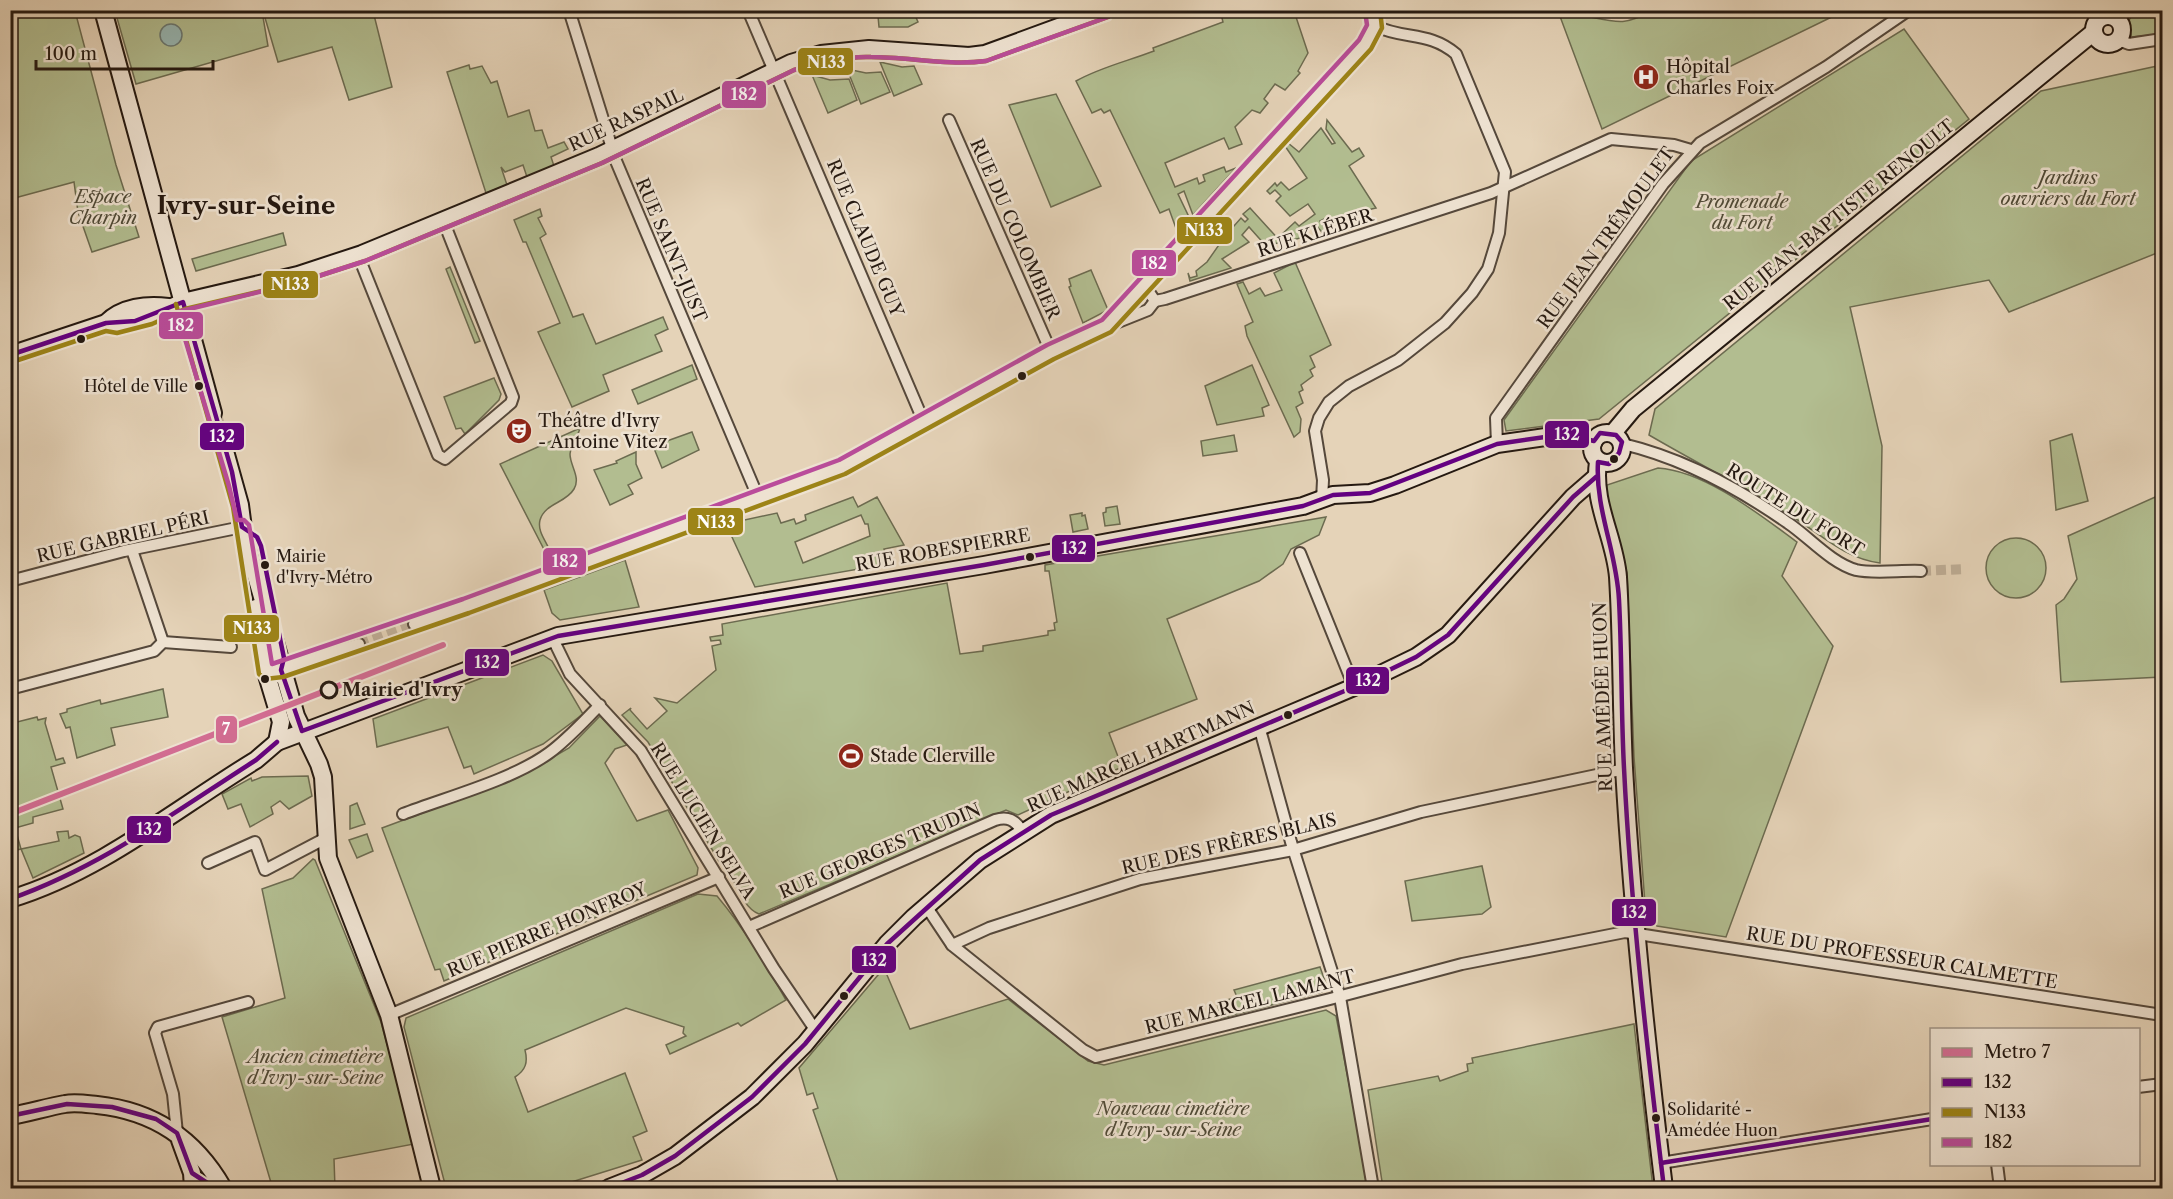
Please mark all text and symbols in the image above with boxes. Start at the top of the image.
scale bar [36,33,213,71]
text: 100 m [45,43,97,65]
line badge: N133 [797,47,854,76]
text: N133 [806,52,846,72]
place label: Hôpital Charles Foix [1666,56,1775,99]
hospital icon: Hôpital Charles Foix [1631,62,1661,92]
line badge: 182 [721,80,767,109]
street label: RUE RASPAIL [565,84,687,156]
text: 182 [731,84,757,104]
street label: RUE JEAN-BAPTISTE RENOULT [1719,115,1959,315]
street label: RUE DU COLOMBIER [965,135,1065,324]
street label: RUE JEAN TRÉMOULET [1532,142,1680,333]
street label: RUE CLAUDE GUY [822,156,909,321]
park label: Jardins ouvriers du Fort [2000,167,2137,210]
street label: RUE SAINT-JUST [631,175,712,326]
park label: Espace Charpin [69,186,137,229]
district label: Ivry-sur-Seine [157,191,335,220]
park label: Promenade du Fort [1694,191,1789,234]
street label: RUE KLÉBER [1254,203,1376,262]
line badge: N133 [1176,216,1233,245]
text: N133 [1184,220,1224,240]
line badge: 182 [1131,249,1177,277]
text: 182 [1141,253,1167,273]
line badge: N133 [262,270,319,299]
text: N133 [270,274,310,294]
line badge: 182 [158,311,204,340]
text: 182 [168,315,194,335]
unlabelled marker [75,333,87,345]
unlabelled marker [1016,370,1028,382]
place label: Hôtel de Ville [84,376,188,396]
marker: Hôtel de Ville [193,380,205,392]
place label: Théâtre d'Ivry - Antoine Vitez [538,410,667,453]
theatre icon: Théâtre d'Ivry - Antoine Vitez [504,416,534,446]
line badge: 132 [1544,420,1590,449]
line badge: 132 [199,422,245,451]
text: 132 [1554,424,1580,444]
text: 132 [209,426,235,446]
unlabelled marker [1608,453,1620,465]
street label: ROUTE DU FORT [1722,459,1868,562]
street label: RUE GABRIEL PÉRI [34,505,212,568]
line badge: N133 [687,507,744,536]
text: N133 [696,512,736,532]
street label: RUE ROBESPIERRE [854,524,1032,576]
line badge: 132 [1051,534,1096,563]
text: 132 [1061,538,1087,558]
place label: Mairie d'Ivry-Métro [276,546,373,587]
line badge: 182 [542,547,587,576]
text: 182 [552,551,578,571]
unlabelled marker [1024,551,1036,563]
marker: Mairie d'Ivry-Métro [259,559,271,571]
street label: RUE AMÉDÉE HUON [1588,602,1617,792]
line badge: N133 [223,614,280,643]
text: N133 [232,618,272,638]
line badge: 132 [464,648,510,677]
text: 132 [474,652,500,672]
line badge: 132 [1345,666,1390,695]
text: 132 [1355,670,1381,690]
unlabelled marker [259,673,271,685]
place label: Mairie d'Ivry [342,679,463,701]
marker: Mairie d'Ivry [320,681,338,699]
street label: RUE MARCEL HARTMANN [1024,697,1259,817]
unlabelled marker [1282,709,1294,721]
line badge: 7 [215,715,238,744]
text: 7 [222,719,231,739]
street label: RUE LUCIEN SELVA [646,739,761,904]
sports icon: Stade Clerville [836,741,866,771]
place label: Stade Clerville [870,745,995,767]
street label: RUE GEORGES TRUDIN [776,798,984,904]
street label: RUE DES FRÈRES BLAIS [1119,808,1339,879]
line badge: 132 [126,815,172,844]
text: 132 [136,819,162,839]
street label: RUE PIERRE HONFROY [444,877,651,982]
line badge: 132 [1611,898,1657,927]
text: 132 [1621,902,1647,922]
street label: RUE DU PROFESSEUR CALMETTE [1745,923,2059,993]
line badge: 132 [851,945,897,974]
text: 132 [861,950,887,970]
street label: RUE MARCEL LAMANT [1143,965,1358,1039]
unlabelled marker [838,990,850,1002]
legend [1930,1028,2140,1166]
text: Metro 7 [1984,1041,2050,1063]
park label: Ancien cimetière d'Ivry-sur-Seine [244,1046,384,1089]
text: 132 [1984,1071,2012,1093]
park label: Nouveau cimetière d'Ivry-sur-Seine [1095,1098,1251,1141]
place label: Solidarité - Amédée Huon [1666,1099,1778,1140]
text: N133 [1984,1101,2026,1123]
marker: Solidarité - Amédée Huon [1650,1112,1662,1124]
text: 182 [1984,1131,2013,1153]

